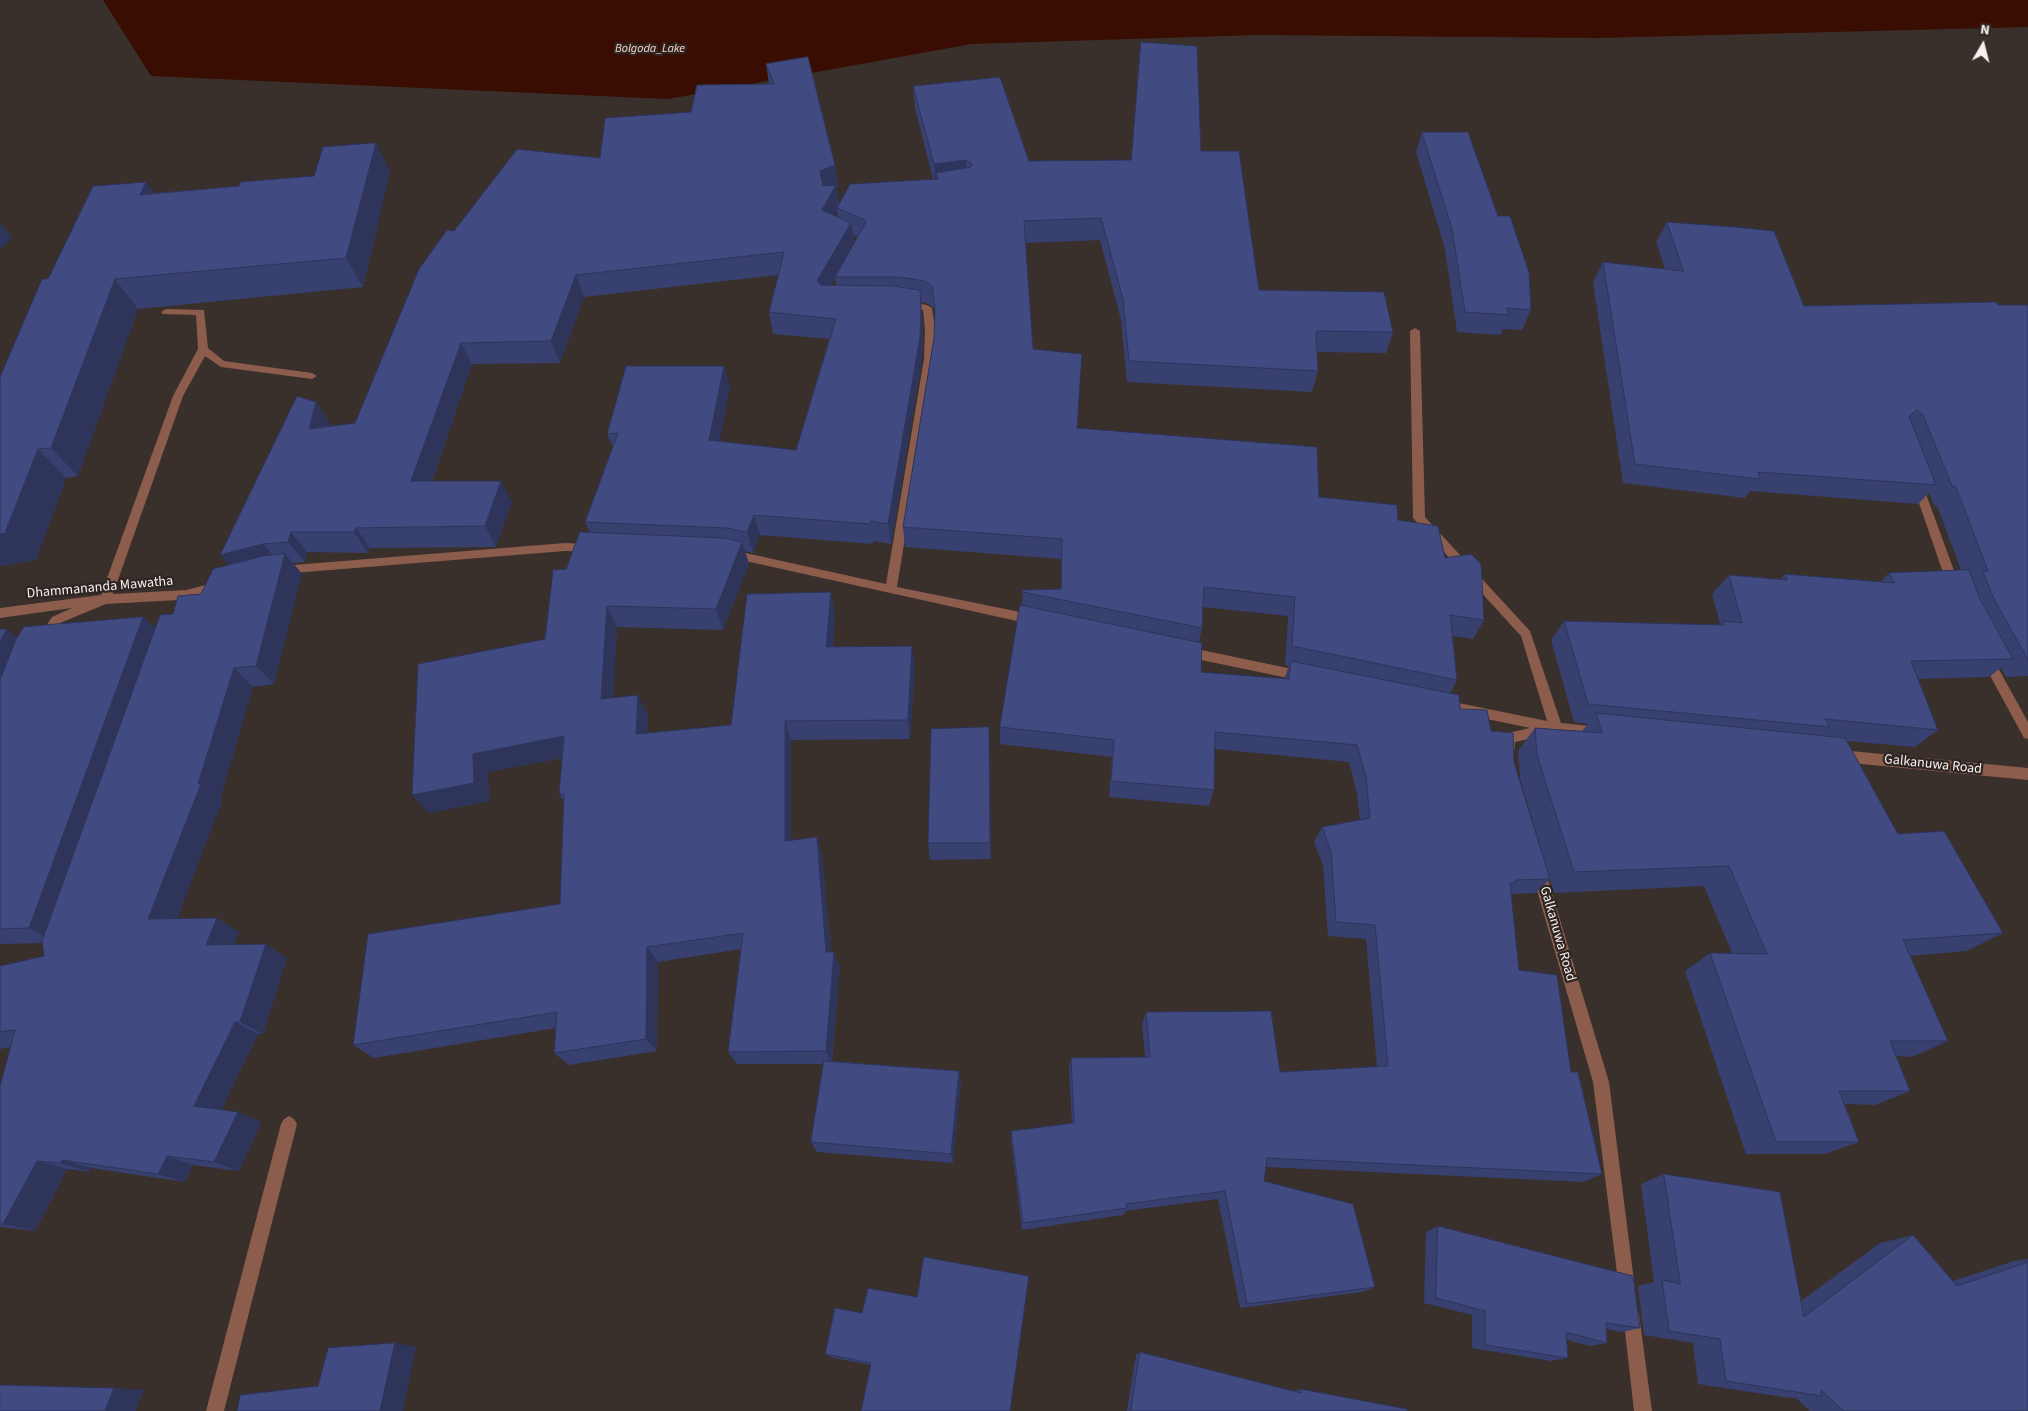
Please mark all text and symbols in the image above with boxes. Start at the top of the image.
north arrow [1958,20,2008,70]
text: N [1979,20,1991,41]
water label: Bolgoda_Lake [615,42,685,56]
street label: Dhammananda Mawatha [26,573,174,603]
street label: Galkanuwa Road [1883,752,1983,778]
street label: Galkanuwa Road [1535,884,1579,984]

